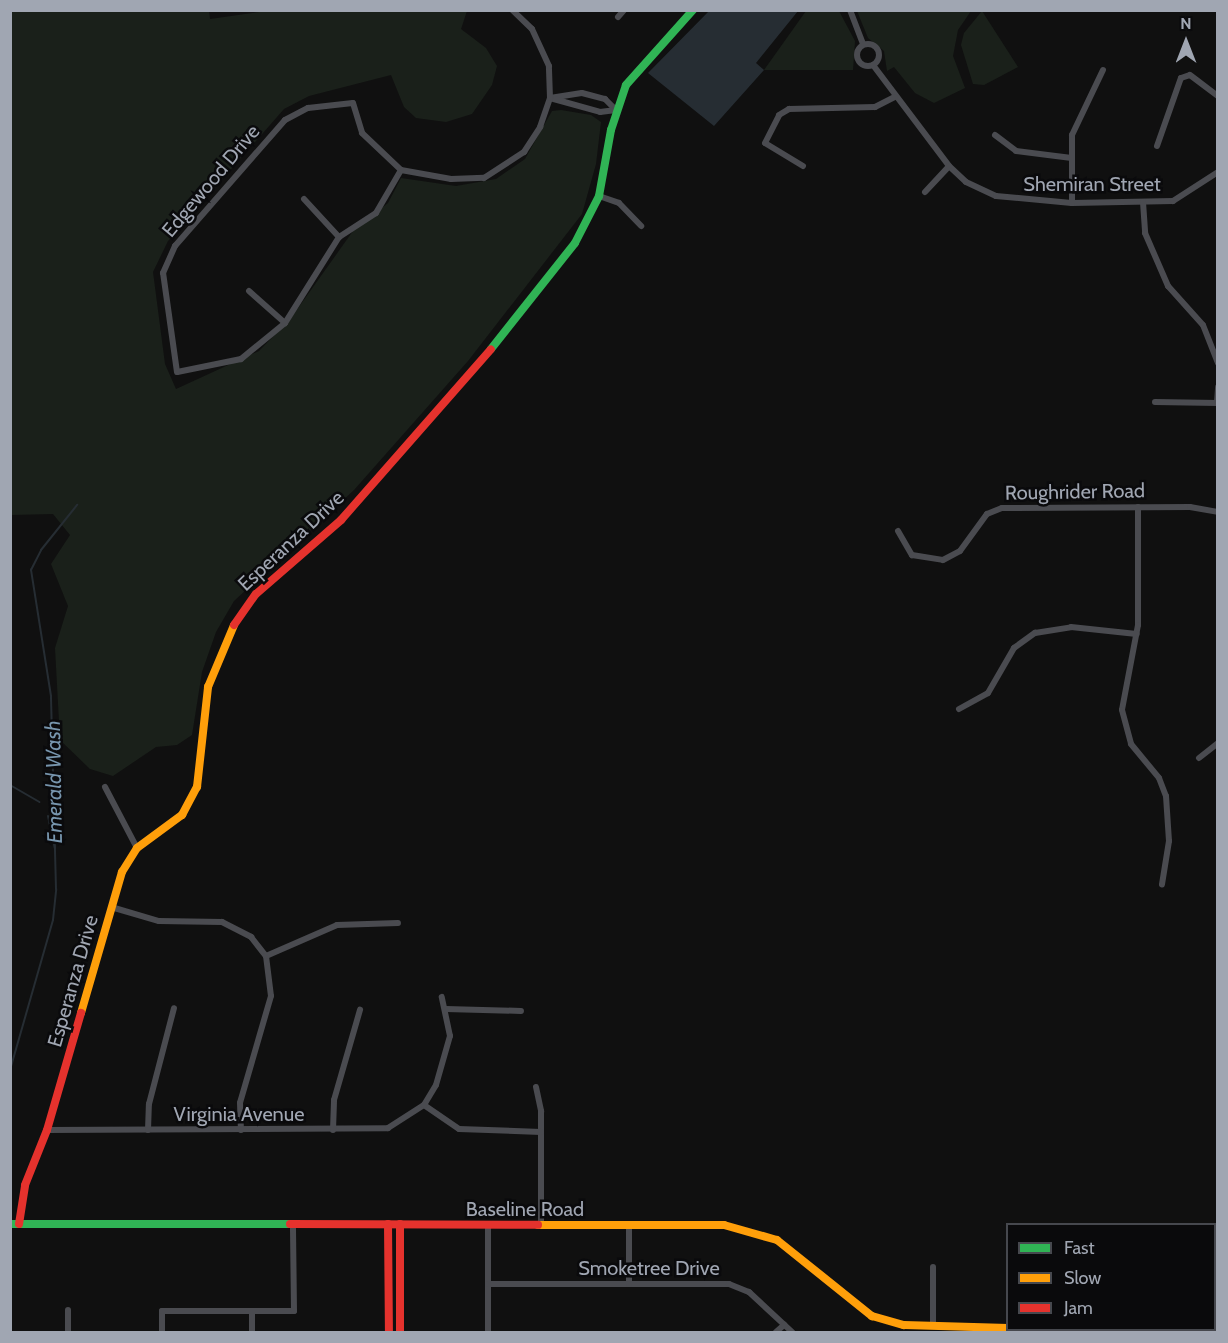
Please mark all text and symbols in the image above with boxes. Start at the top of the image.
north arrow [1156,12,1216,72]
text: N [1180,14,1192,33]
street label: Edgewood Drive [157,120,265,242]
street label: Shemiran Street [1023,172,1161,196]
street label: Roughrider Road [1005,479,1145,505]
street label: Esperanza Drive [233,486,349,596]
water label: Emerald Wash [40,720,68,844]
street label: Esperanza Drive [43,912,103,1050]
street label: Virginia Avenue [173,1102,305,1126]
street label: Baseline Road [466,1197,584,1221]
legend [1006,1223,1216,1331]
text: Fast [1064,1237,1095,1259]
street label: Smoketree Drive [578,1256,720,1280]
text: Slow [1064,1267,1101,1289]
text: Jam [1064,1297,1093,1319]

